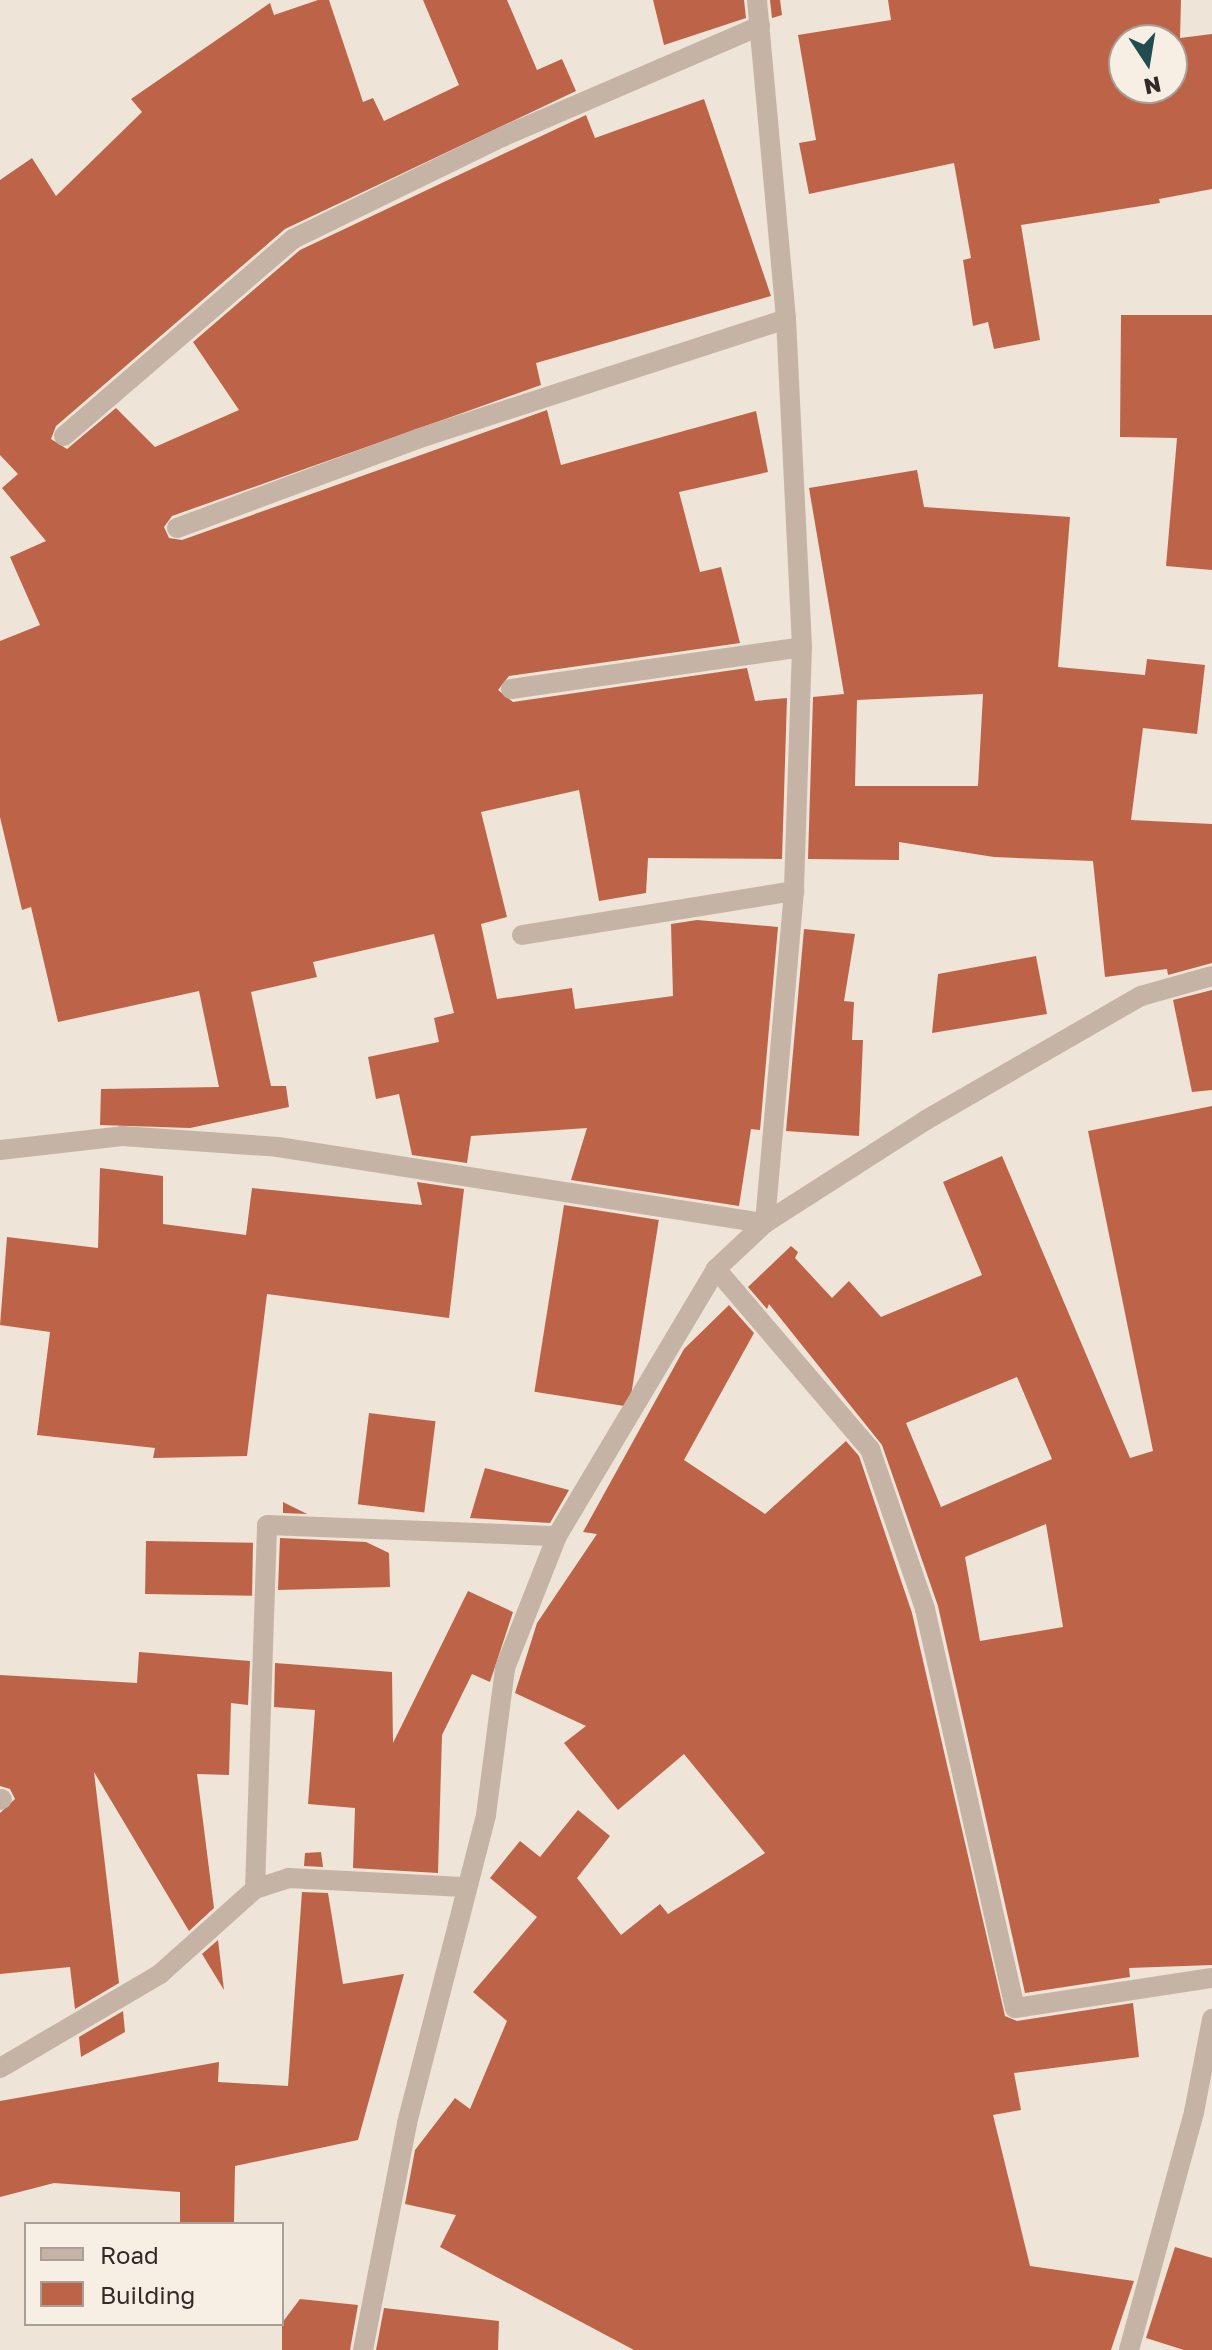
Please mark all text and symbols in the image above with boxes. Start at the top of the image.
north arrow [1108,24,1188,104]
text: N [1142,71,1164,101]
legend [24,2222,284,2326]
text: Road [100,2240,159,2269]
text: Building [100,2280,195,2309]

